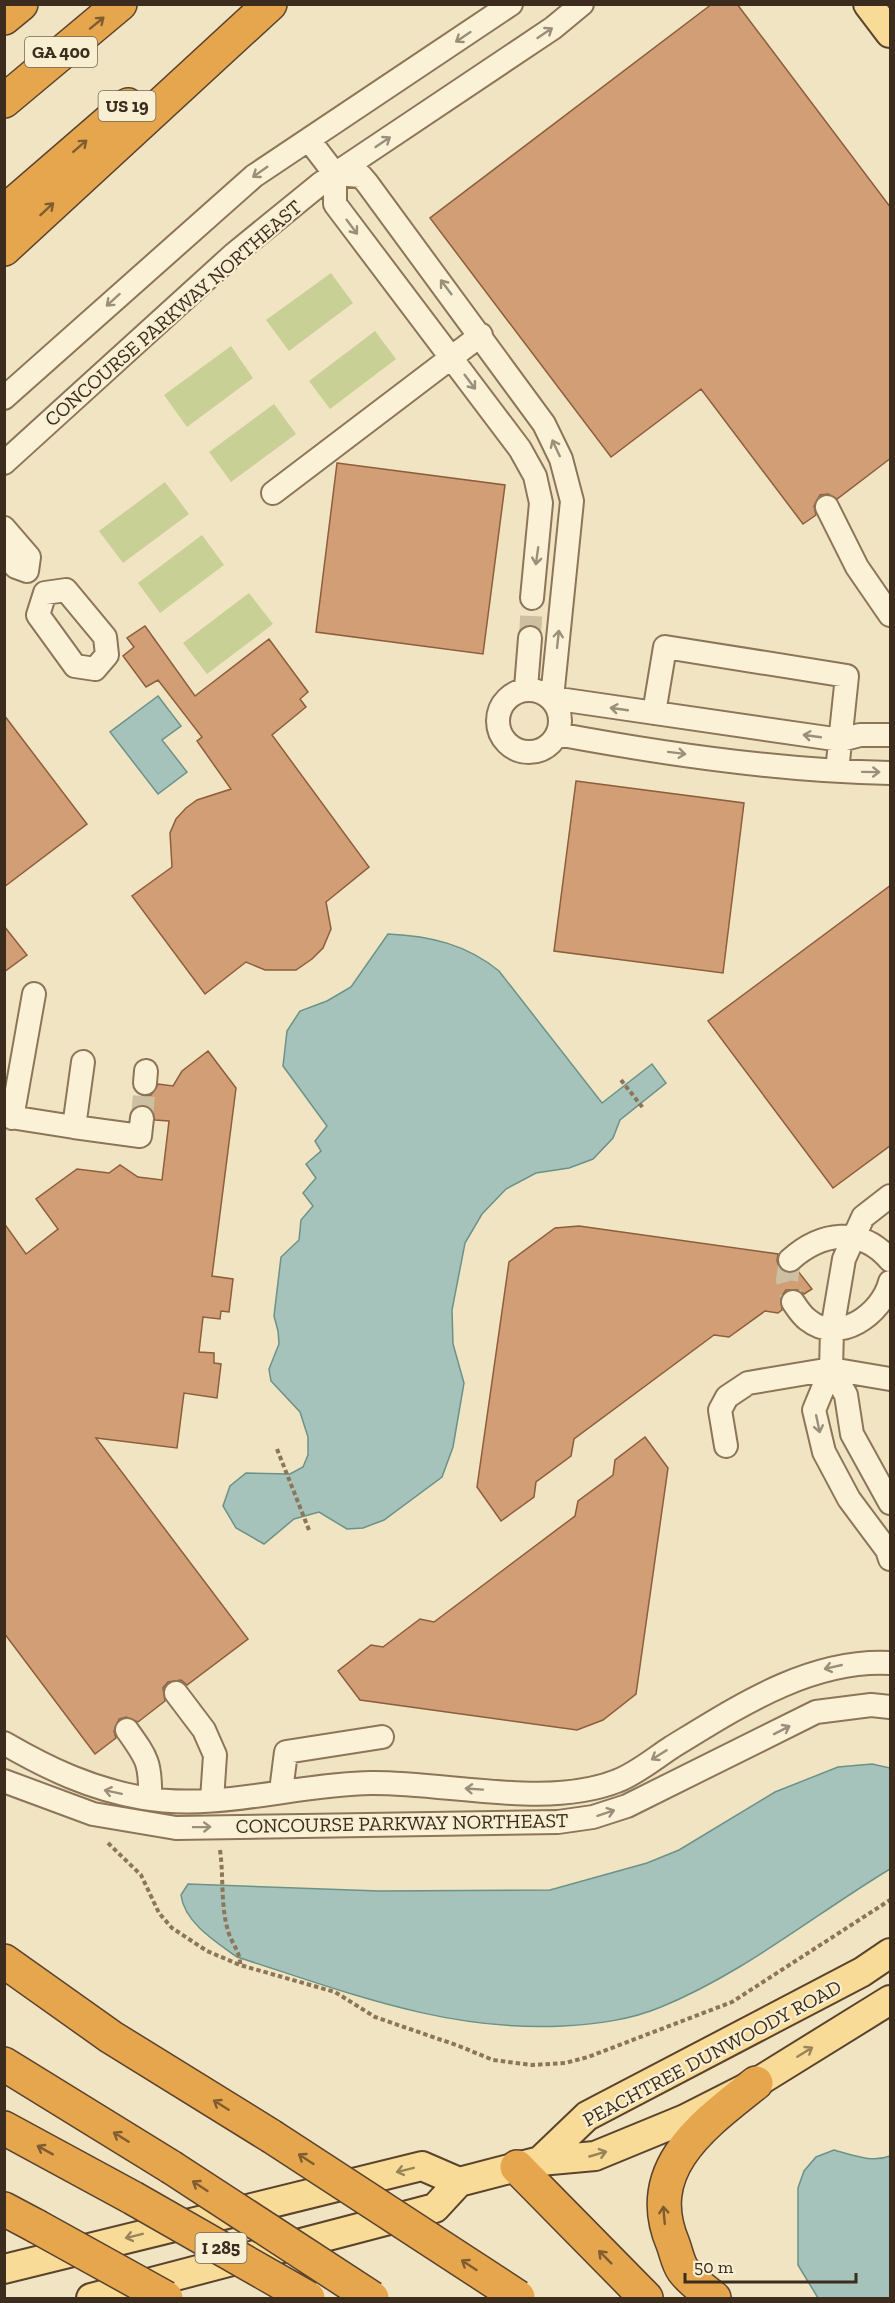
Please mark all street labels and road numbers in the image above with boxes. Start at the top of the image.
road number: GA 400 [25,37,97,67]
road number: US 19 [98,91,156,121]
street label: CONCOURSE PARKWAY NORTHEAST [40,195,306,431]
street label: CONCOURSE PARKWAY NORTHEAST [235,1808,569,1838]
street label: PEACHTREE DUNWOODY ROAD [579,1974,845,2132]
road number: I 285 [196,2233,246,2263]

